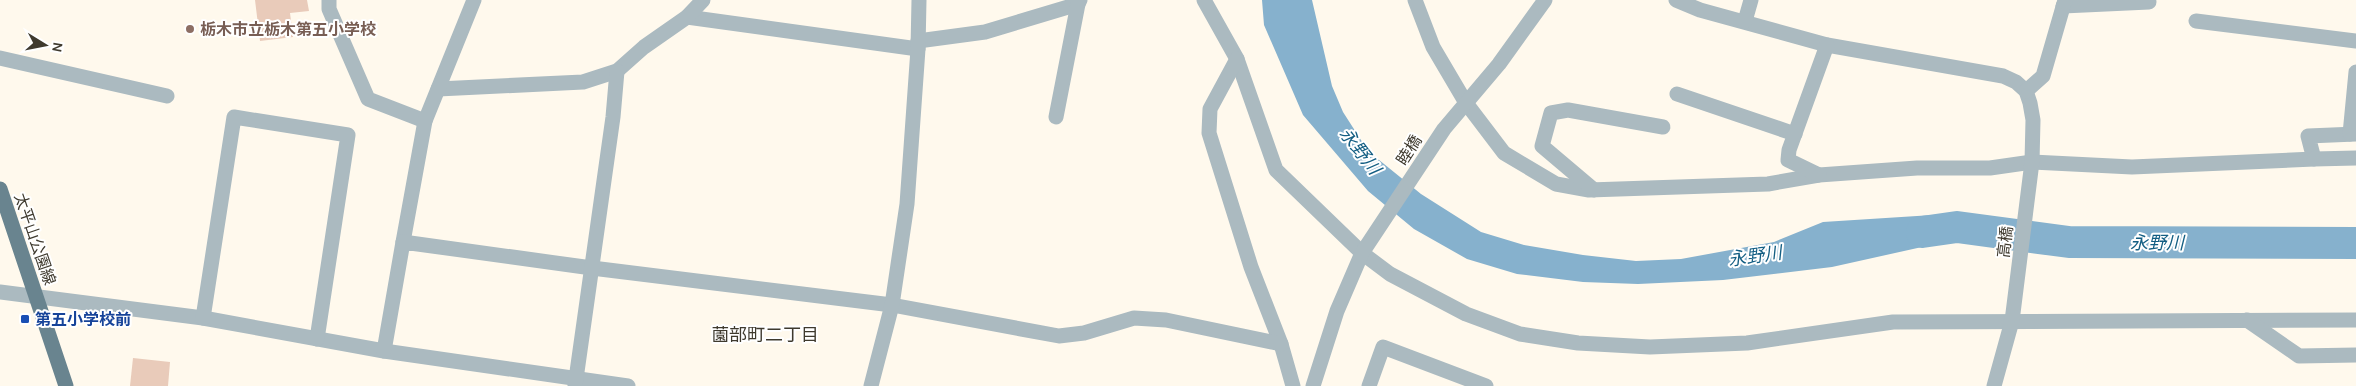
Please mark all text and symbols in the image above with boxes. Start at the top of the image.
north arrow [20,20,70,70]
place label: 栃木市立栃木第五小学校 [200,20,376,39]
marker: 栃木市立栃木第五小学校 [184,23,196,35]
text: N [48,41,67,54]
water label: 永野川 [1335,123,1387,181]
street label: 睦橋 [1392,131,1426,169]
street label: 太平山公園線 [10,191,60,287]
street label: 高橋 [1994,225,2016,259]
water label: 永野川 [2130,232,2186,254]
water label: 永野川 [1727,241,1785,271]
place label: 第五小学校前 [35,310,131,329]
marker: 第五小学校前 [19,313,31,325]
district label: 薗部町二丁目 [711,324,819,346]

